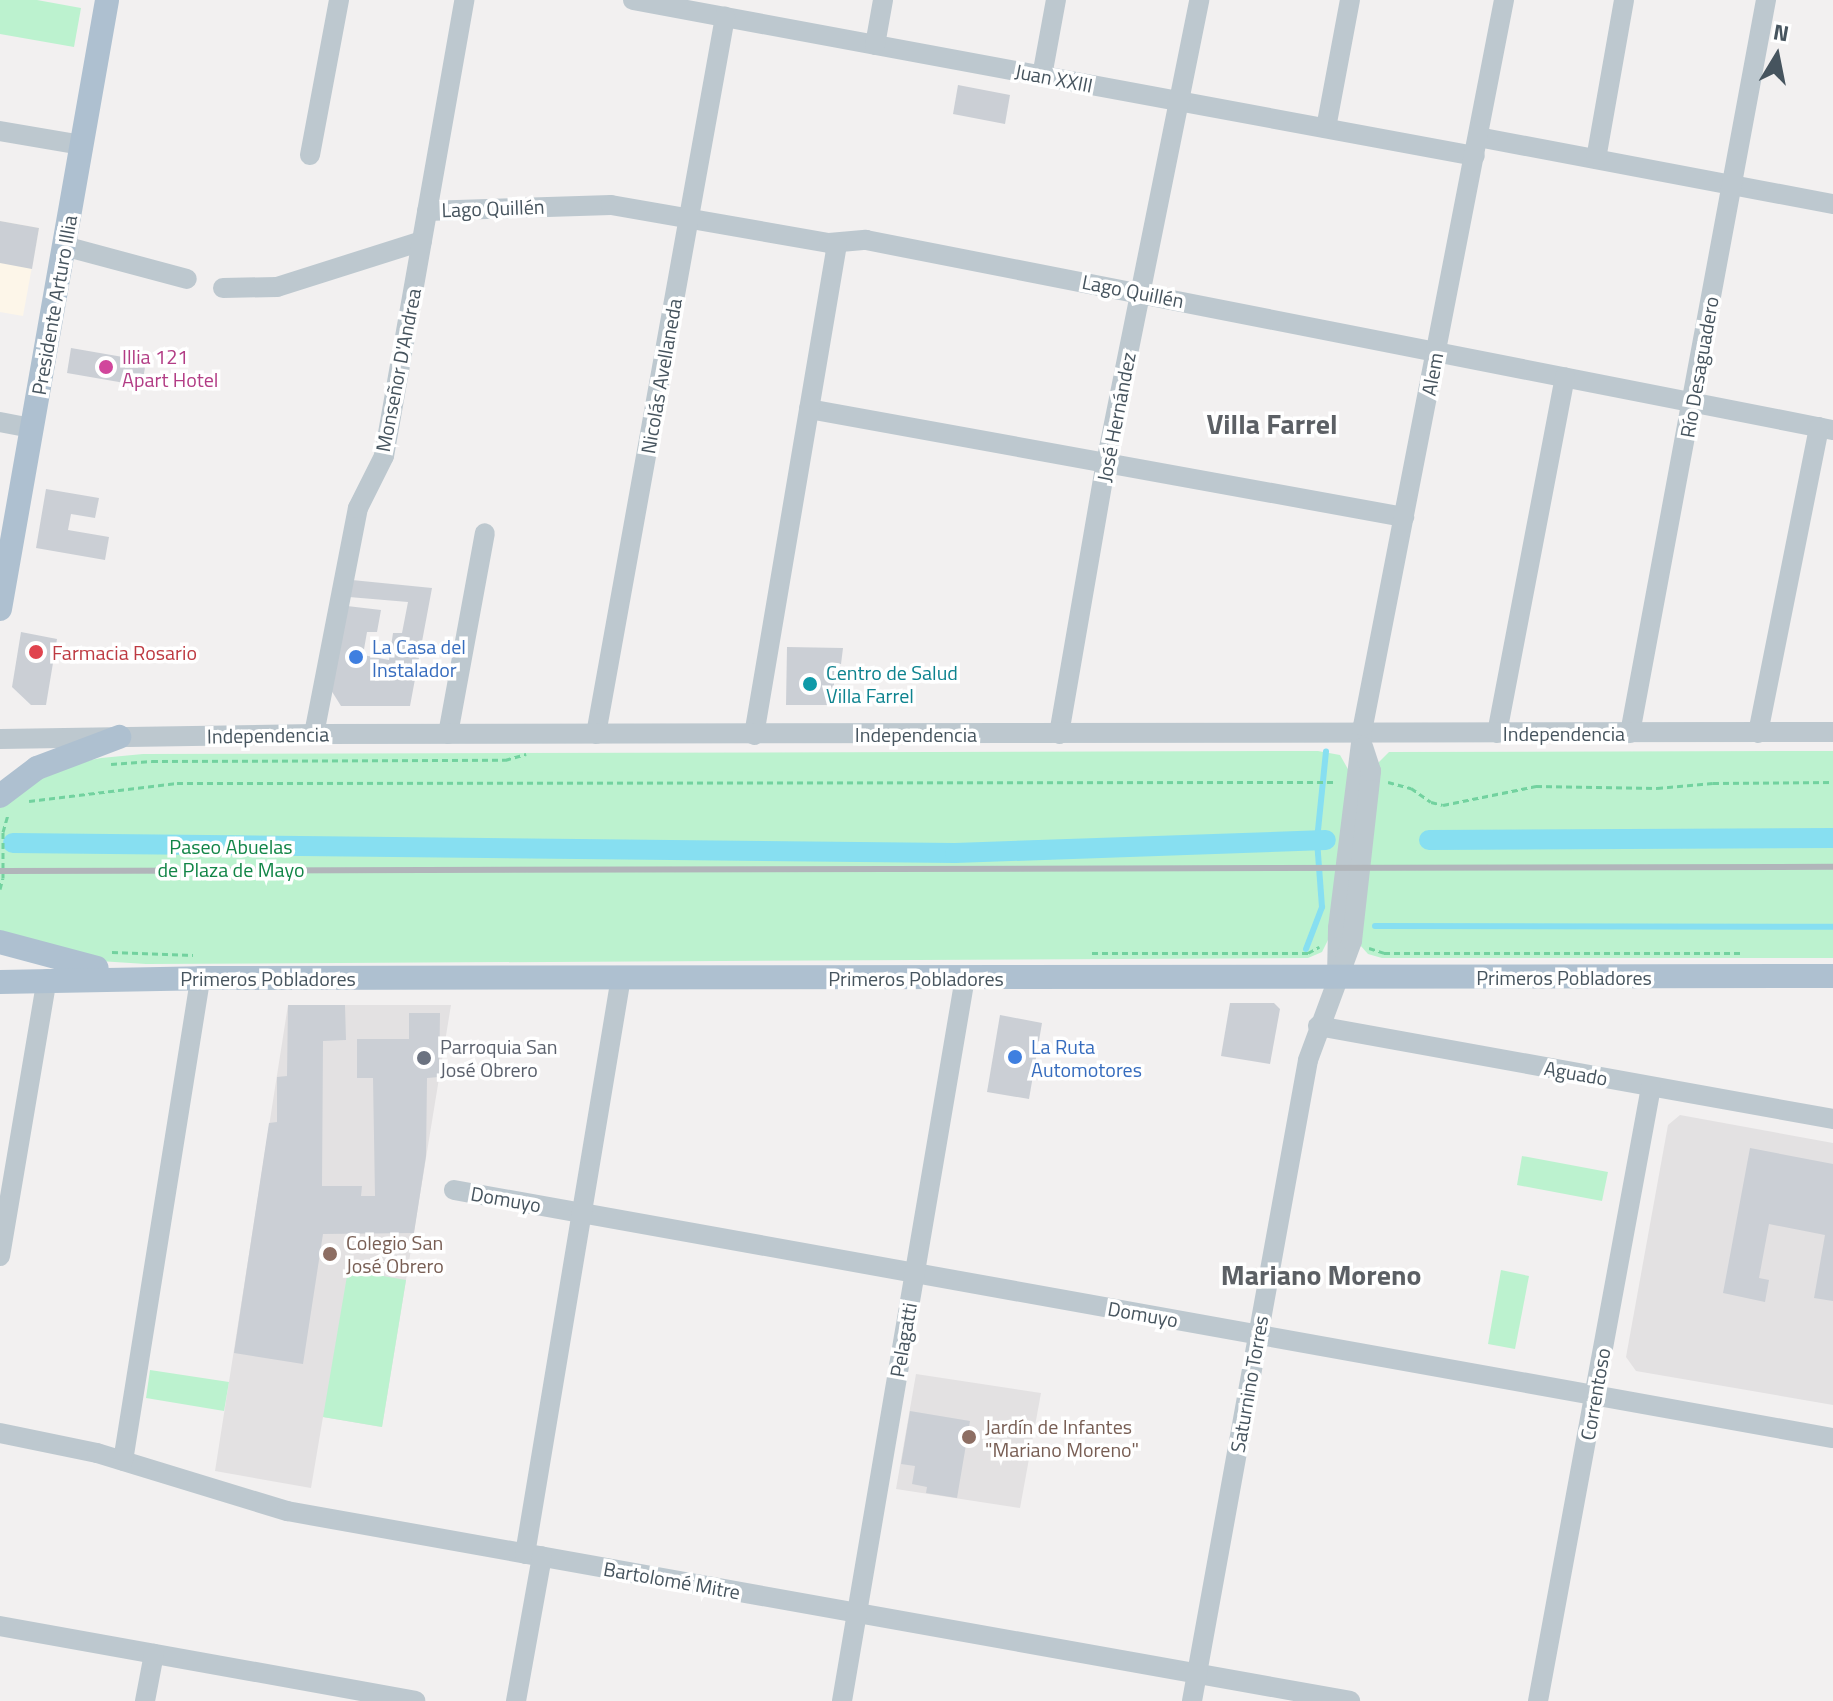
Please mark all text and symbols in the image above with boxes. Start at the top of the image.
text: N [1771,14,1792,50]
north arrow [1737,16,1817,96]
street label: Juan XXIII [1013,59,1095,97]
street label: Lago Quillén [441,194,545,222]
street label: Presidente Arturo Illia [26,213,82,397]
street label: Lago Quillén [1080,269,1186,313]
street label: Monseñor D'Andrea [370,286,426,454]
street label: Río Desaguadero [1675,295,1723,439]
street label: Nicolás Avellaneda [636,297,686,455]
place label: Illia 121 Apart Hotel [122,344,218,391]
street label: José Hernández [1092,350,1140,484]
street label: Alem [1416,350,1448,398]
marker: Illia 121 Apart Hotel [97,358,115,376]
district label: Villa Farrel [1206,407,1338,441]
place label: La Casa del Instalador [372,634,466,681]
place label: Farmacia Rosario [52,640,197,664]
marker: Farmacia Rosario [27,643,45,661]
marker: La Casa del Instalador [347,648,365,666]
place label: Centro de Salud Villa Farrel [826,660,958,707]
marker: Centro de Salud Villa Farrel [801,675,819,693]
street label: Independencia [1503,721,1625,745]
street label: Independencia [207,722,329,748]
street label: Independencia [855,722,977,746]
park label: Paseo Abuelas de Plaza de Mayo [158,835,304,882]
street label: Primeros Pobladores [1476,965,1652,989]
street label: Primeros Pobladores [180,966,356,990]
street label: Primeros Pobladores [828,966,1004,990]
place label: Parroquia San José Obrero [440,1034,558,1081]
place label: La Ruta Automotores [1031,1034,1142,1081]
marker: La Ruta Automotores [1006,1048,1024,1066]
marker: Parroquia San José Obrero [415,1049,433,1067]
street label: Aguado [1543,1056,1609,1090]
street label: Domuyo [469,1181,543,1217]
place label: Colegio San José Obrero [346,1230,444,1277]
marker: Colegio San José Obrero [321,1245,339,1263]
district label: Mariano Moreno [1221,1258,1421,1292]
street label: Domuyo [1106,1296,1180,1332]
street label: Pelagatti [885,1301,921,1379]
street label: Saturnino Torres [1225,1314,1273,1454]
street label: Correntoso [1575,1346,1615,1442]
place label: Jardín de Infantes "Mariano Moreno" [985,1414,1139,1461]
marker: Jardín de Infantes "Mariano Moreno" [960,1428,978,1446]
street label: Bartolomé Mitre [602,1556,742,1604]

